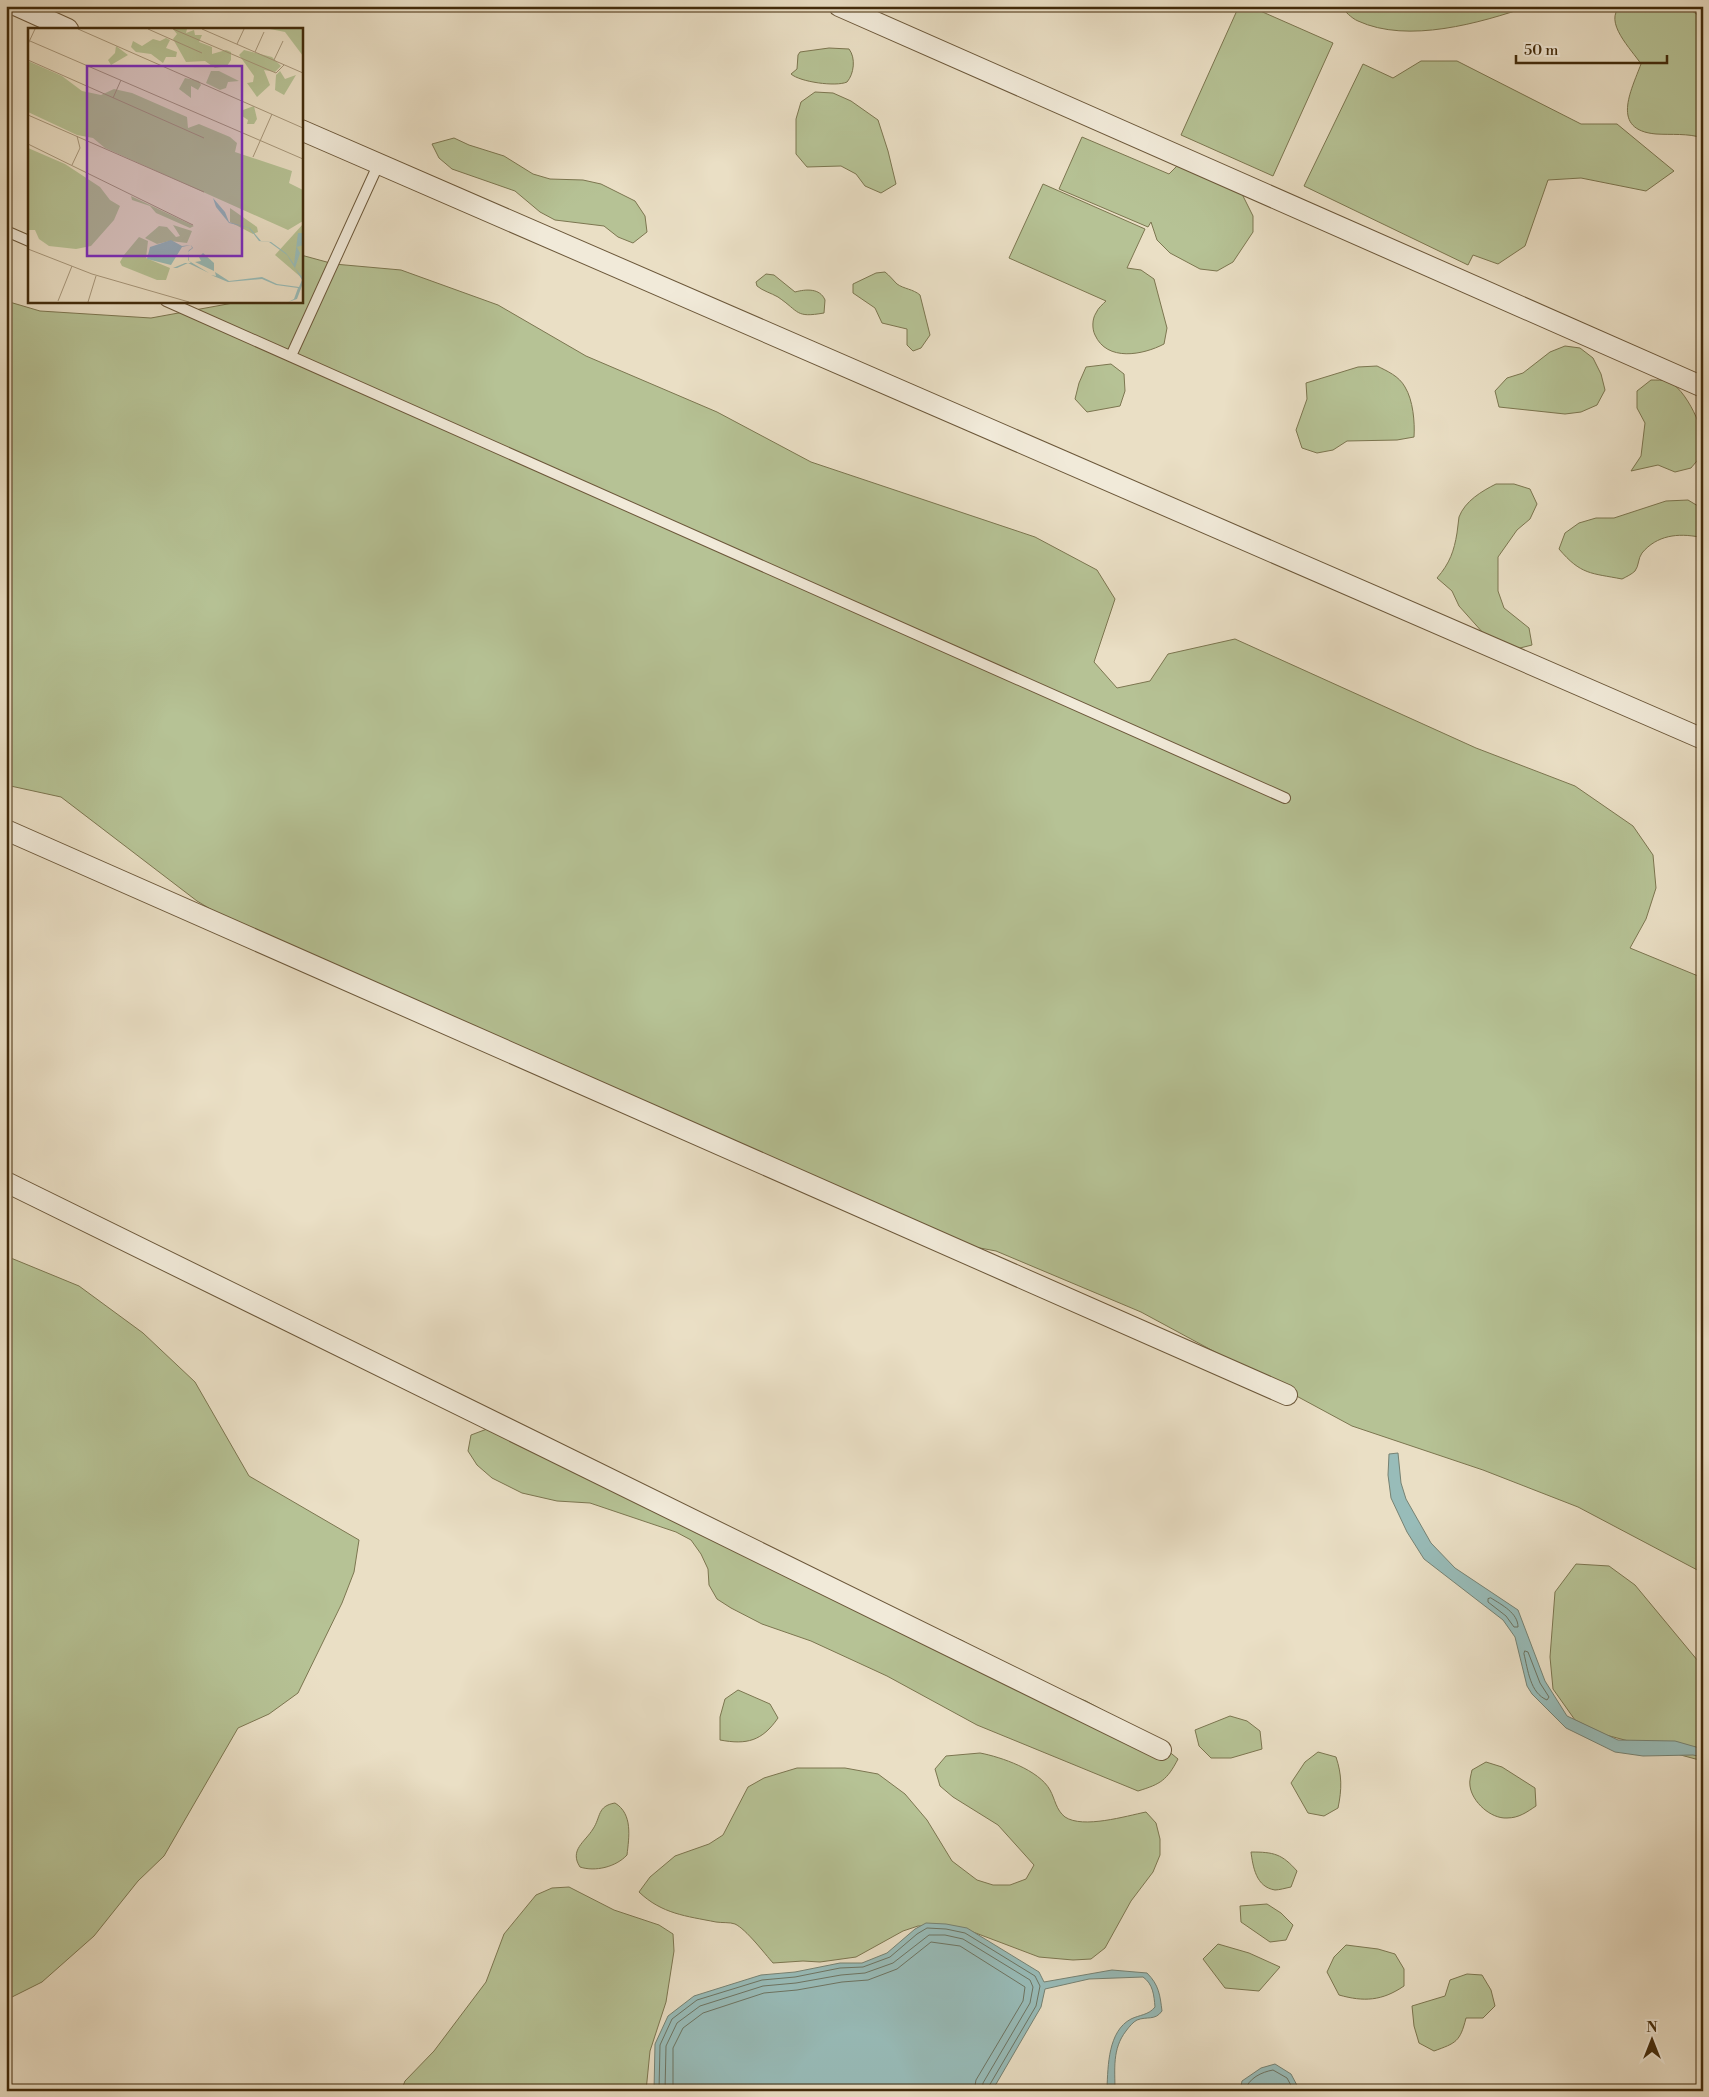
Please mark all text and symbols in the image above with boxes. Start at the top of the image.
inset map [28,28,302,302]
scale bar [1516,32,1668,64]
text: 50 m [1524,41,1558,60]
north arrow [1626,2014,1676,2064]
text: N [1646,2019,1658,2037]

